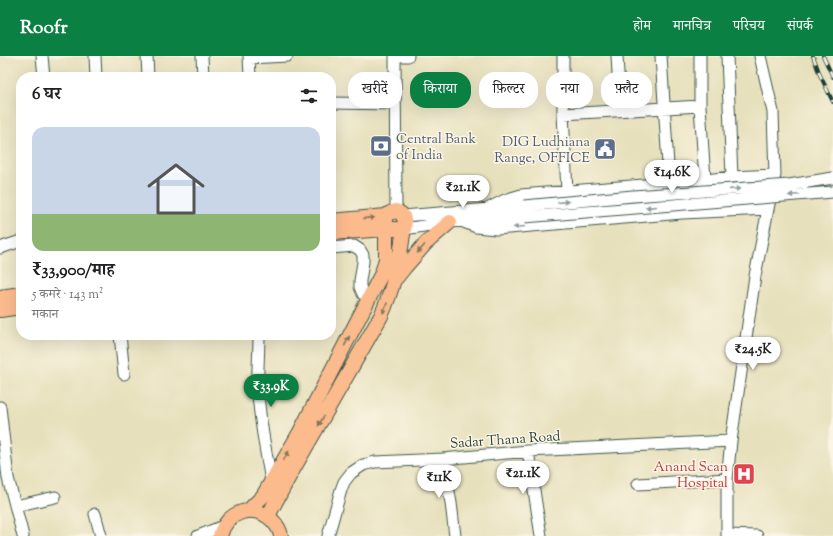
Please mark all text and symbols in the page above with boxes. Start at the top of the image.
text: Roofr [20,15,68,42]
text: होम [633,17,651,37]
text: मानचित्र [673,17,711,37]
text: परिचय [733,17,765,37]
text: संपर्क [787,17,813,37]
chip: खरीदें [348,72,402,108]
chip: किराया [410,72,471,108]
chip: फ़िल्टर [479,72,538,108]
chip: नया [546,72,593,108]
chip: फ़्लैट [601,72,652,108]
text: 6 घर [32,83,61,107]
icon: filters [298,85,320,107]
place label: Central Bank of India [396,130,476,166]
bank icon: Central Bank of India [368,133,394,159]
place label: DIG Ludhiana Range, OFFICE [494,133,591,169]
public building icon: DIG Ludhiana Range, OFFICE [592,136,618,162]
icon: home [140,153,212,225]
pin: ₹14.6K [639,160,705,194]
text: ₹14.6K [653,164,691,182]
pin: ₹21.1K [430,175,496,209]
text: ₹21.1K [446,179,480,197]
one-way arrow [729,185,741,192]
one-way arrow [788,192,800,199]
one-way arrow [557,199,569,205]
one-way arrow [645,204,657,210]
one-way arrow [363,214,375,221]
one-way arrow [513,224,525,230]
one-way arrow [416,244,426,254]
text: ₹33,900/माह [32,259,115,283]
text: 5 कमरे · 143 m² [32,286,104,304]
one-way arrow [381,303,387,315]
text: मकान [32,306,58,324]
one-way arrow [344,335,350,347]
pin: ₹24.5K [720,337,786,371]
text: ₹24.5K [734,341,772,359]
pin: ₹33.9K [238,374,304,408]
text: ₹33.9K [253,378,289,396]
one-way arrow [317,416,324,427]
street label: Sadar Thana Road [449,427,561,455]
one-way arrow [283,450,290,462]
place label: Anand Scan Hospital [653,458,728,494]
pin: ₹21.1K [490,461,556,495]
hospital icon: Anand Scan Hospital [731,461,757,487]
pin: ₹11K [415,465,463,499]
text: ₹21.1K [506,465,540,483]
text: ₹11K [426,469,452,487]

